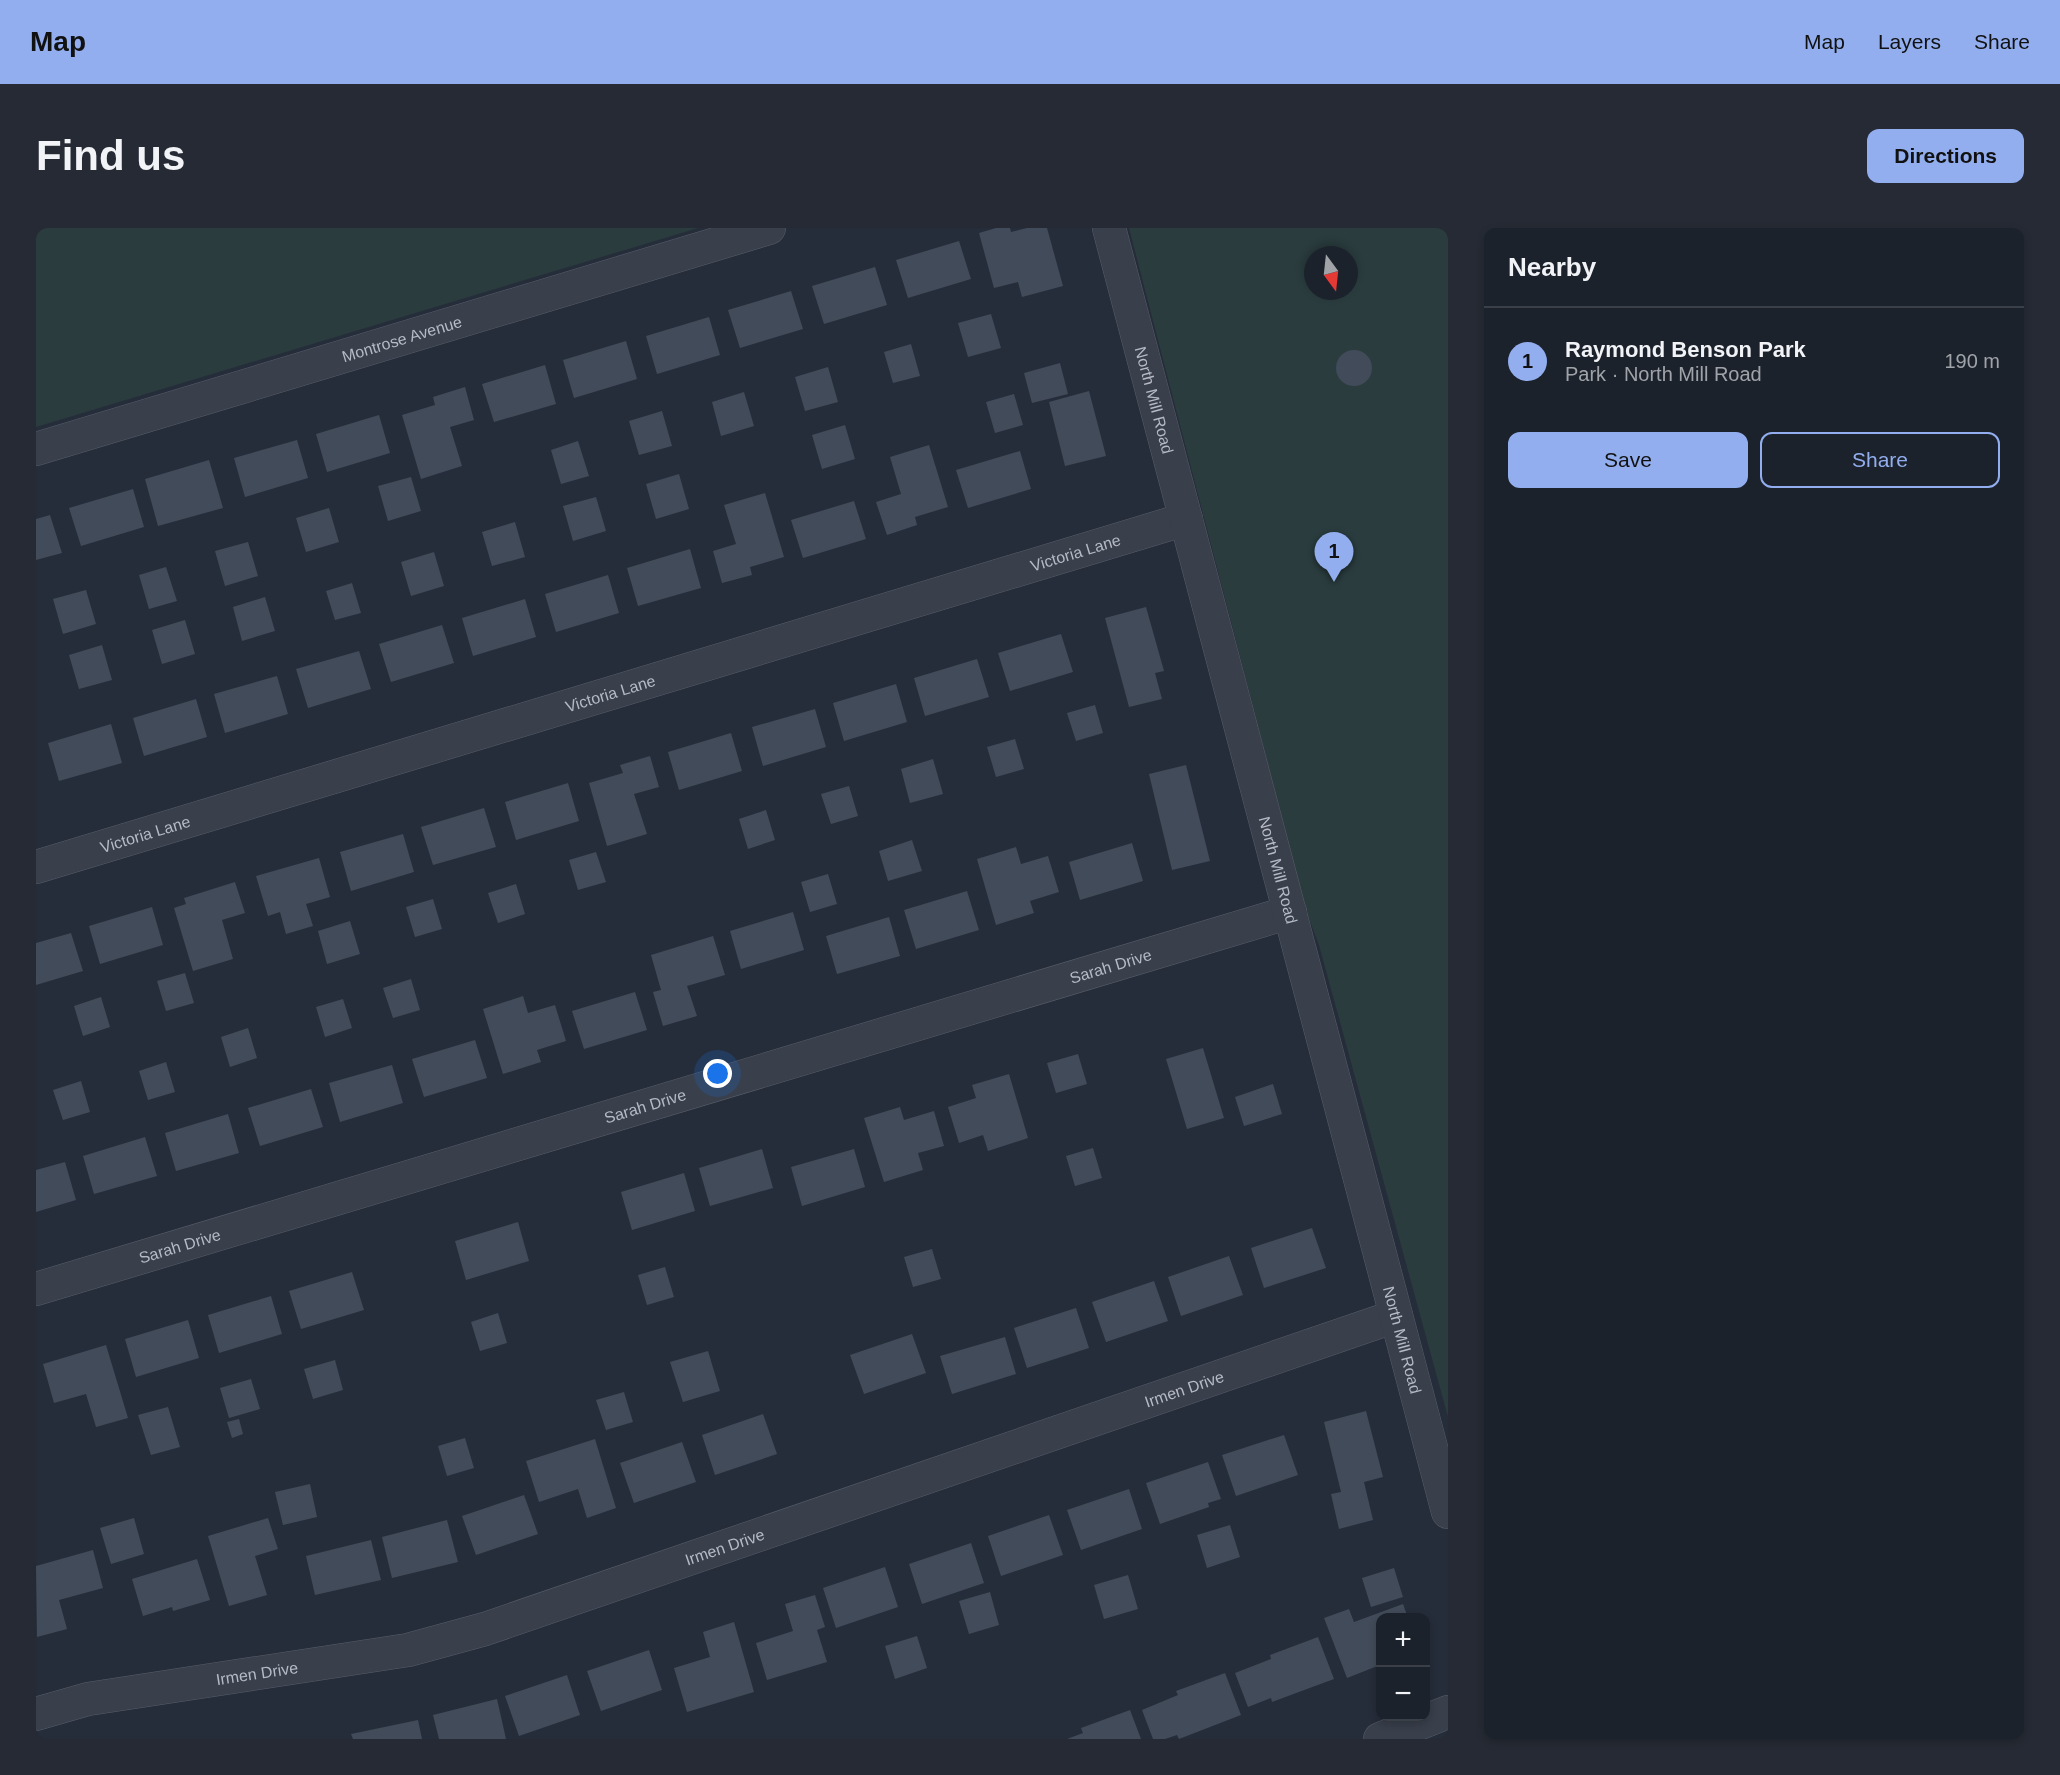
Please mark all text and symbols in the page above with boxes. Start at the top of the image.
text: Map [30,26,86,57]
text: Map [1804,30,1845,53]
text: Layers [1878,30,1941,53]
text: Share [1974,30,2030,53]
button: Directions [1867,129,2024,183]
text: Find us [36,132,185,179]
north arrow [1304,246,1358,300]
text: Nearby [1508,252,1596,282]
street label: Montrose Avenue [340,313,464,365]
text: Raymond Benson Park [1565,337,1806,362]
street label: North Mill Road [1132,345,1176,456]
text: 1 [1522,350,1533,372]
text: 190 m [1944,350,2000,372]
text: Park · North Mill Road [1565,363,1762,385]
button: Save [1508,432,1748,488]
button: Share [1760,432,2000,488]
street label: Victoria Lane [1029,531,1123,575]
pin: 1 [1314,532,1354,582]
street label: Victoria Lane [563,672,658,715]
street label: Victoria Lane [98,813,192,856]
street label: North Mill Road [1256,815,1300,926]
street label: Sarah Drive [1068,946,1154,987]
your location [703,1059,732,1088]
street label: Sarah Drive [602,1086,688,1127]
street label: Sarah Drive [137,1226,223,1267]
street label: North Mill Road [1380,1285,1424,1396]
street label: Irmen Drive [1142,1368,1226,1411]
street label: Irmen Drive [683,1526,767,1569]
map controls [1376,1613,1430,1721]
button: + [1376,1613,1430,1667]
street label: Irmen Drive [215,1659,299,1688]
button: − [1376,1667,1430,1721]

